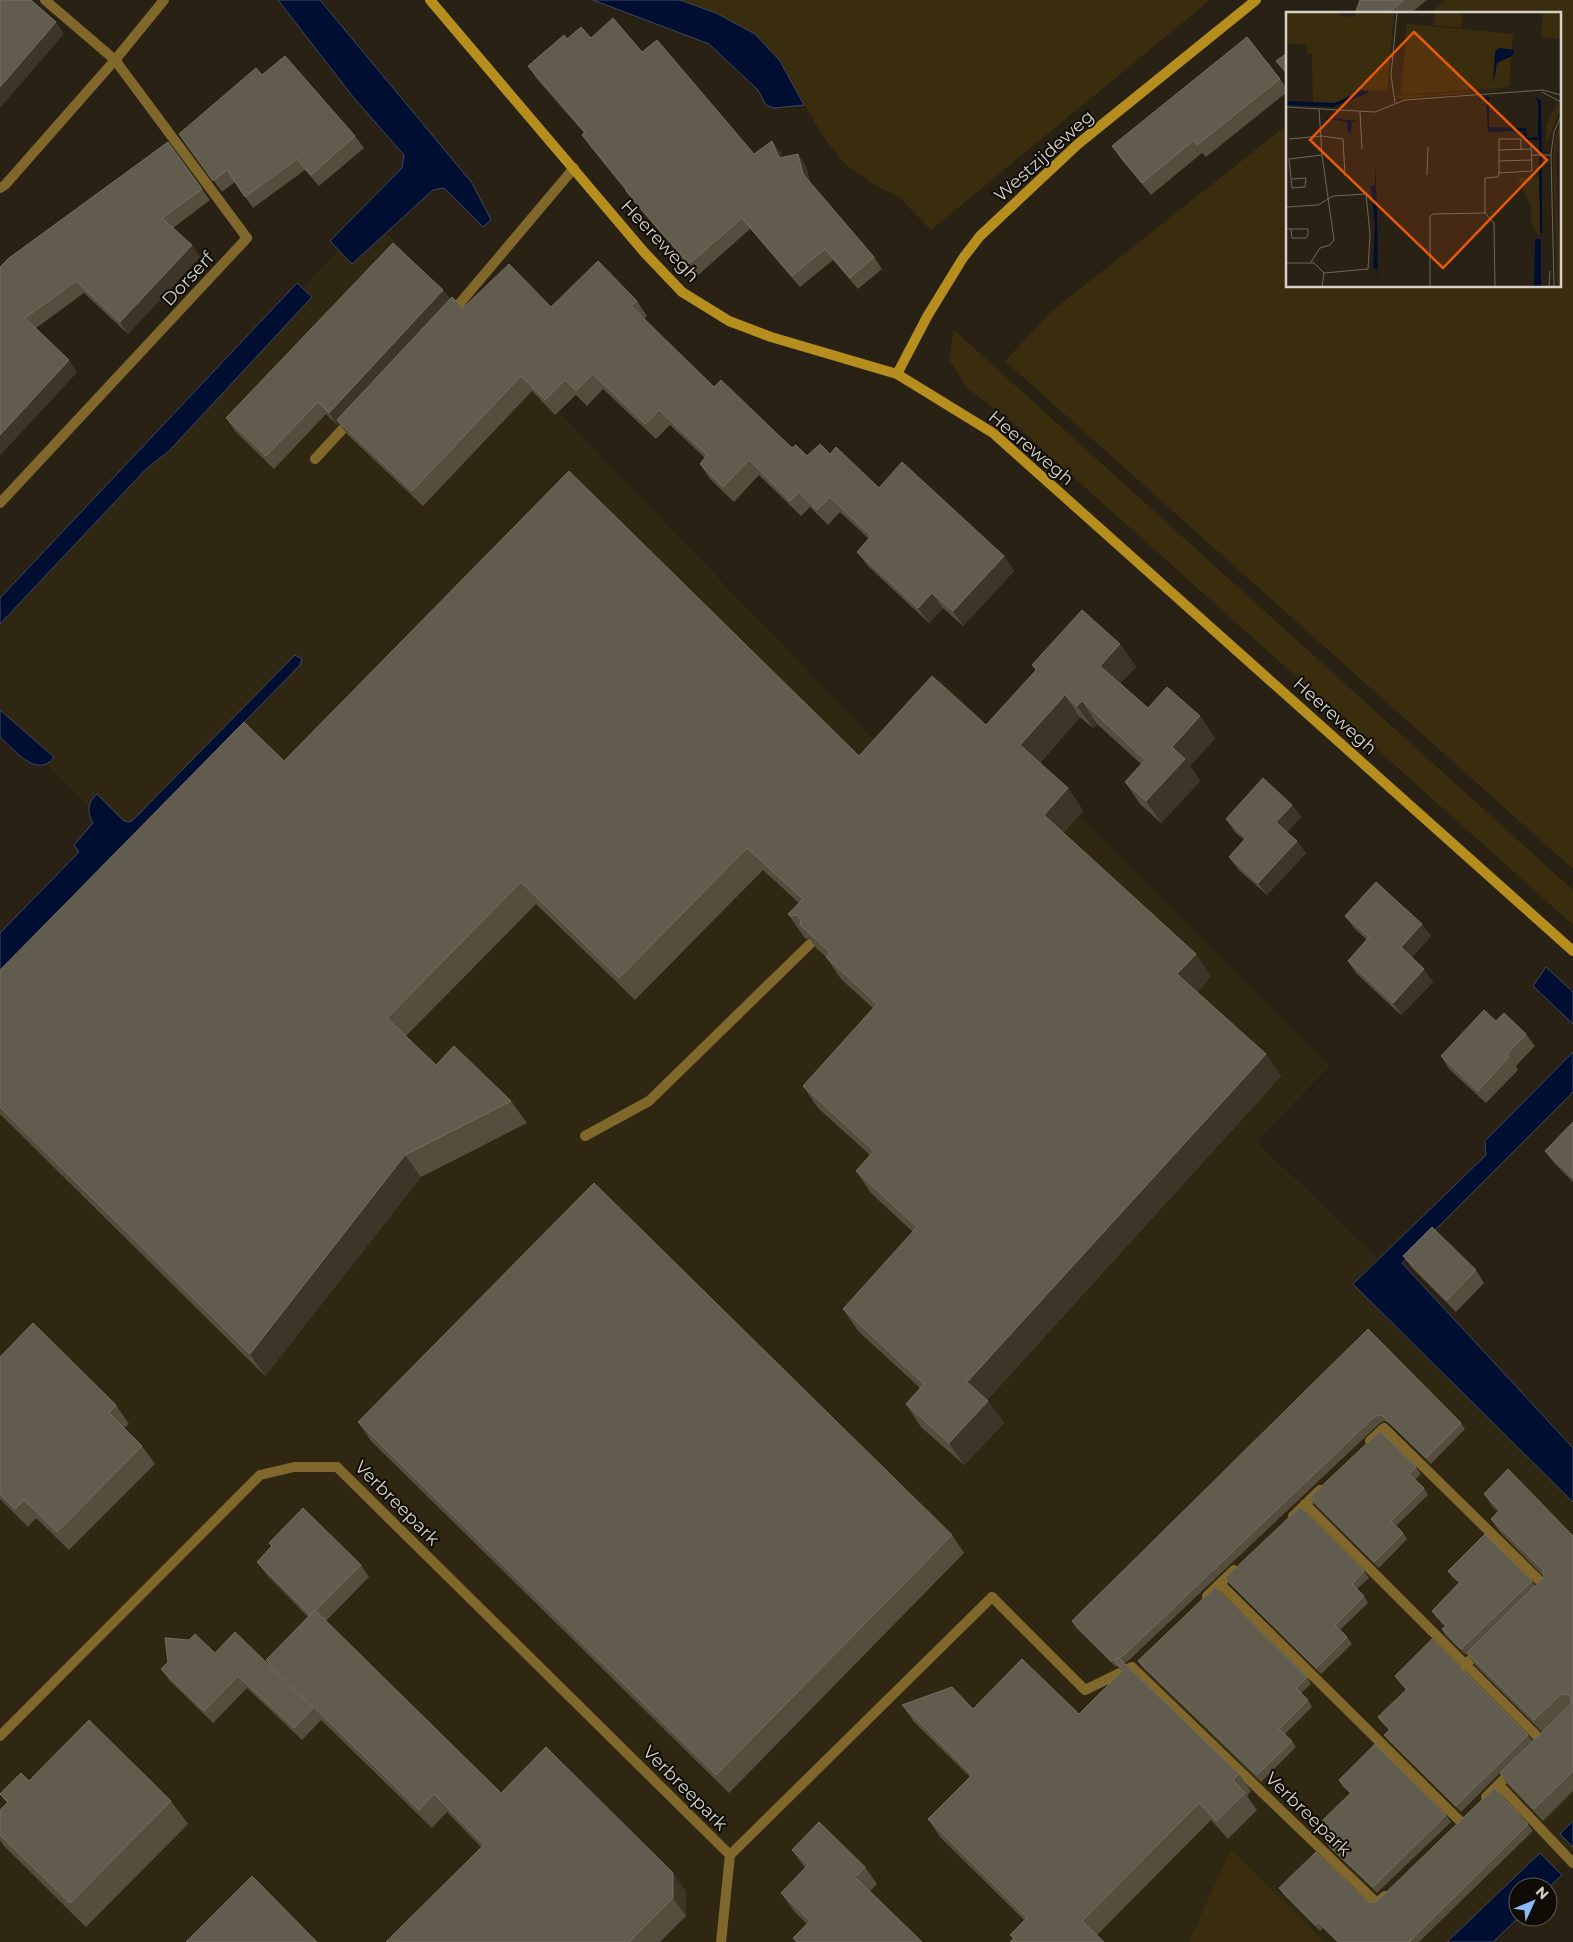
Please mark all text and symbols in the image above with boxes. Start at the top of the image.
inset map [1286,12,1560,288]
street label: Westzijdeweg [990,105,1098,207]
street label: Heerewegh [616,195,704,287]
street label: Dorserf [157,247,219,311]
street label: Heerewegh [984,406,1078,490]
street label: Heerewegh [1289,673,1381,759]
street label: Verbreepark [350,1456,444,1550]
street label: Verbreepark [638,1741,732,1835]
street label: Verbreepark [1260,1768,1356,1861]
north arrow [1508,1877,1558,1927]
text: N [1532,1883,1553,1903]

